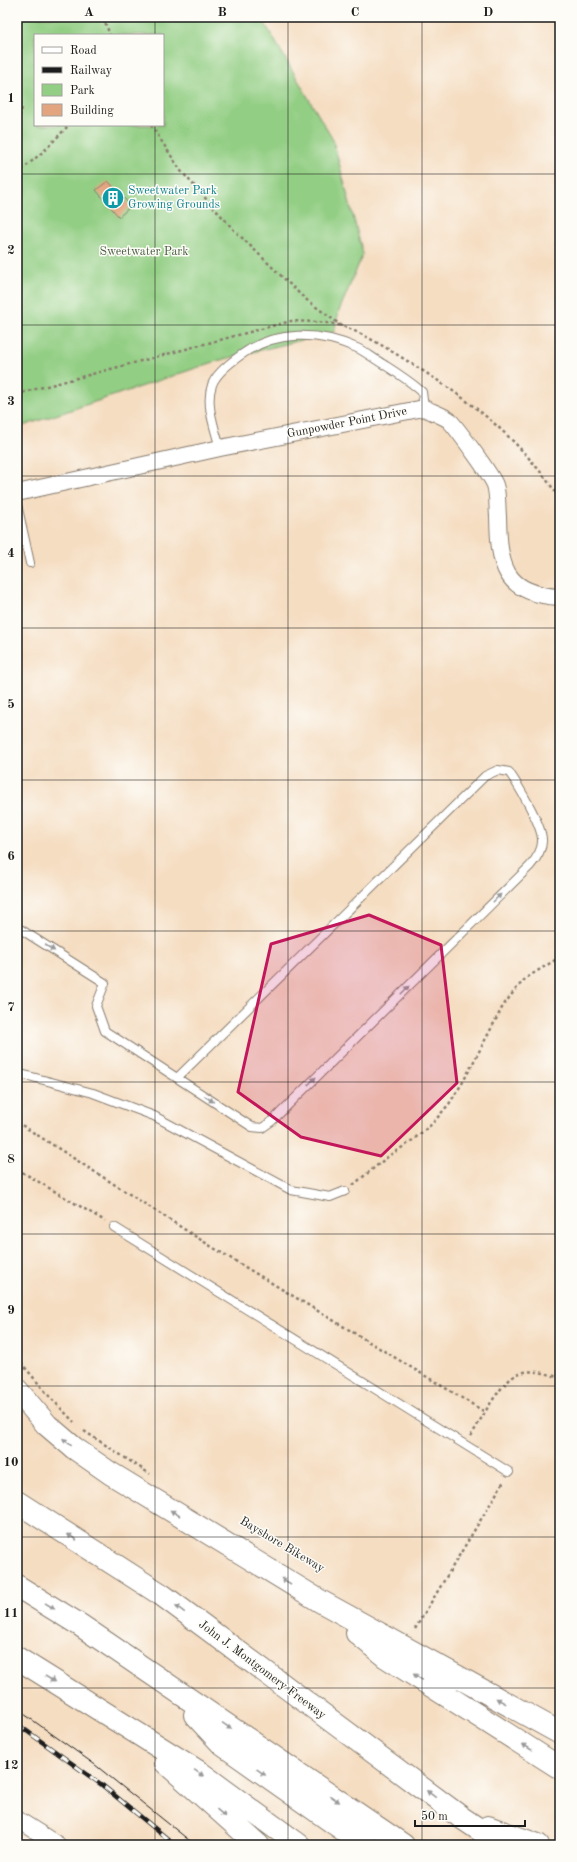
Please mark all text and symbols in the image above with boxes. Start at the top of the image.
text: A [84,6,94,19]
text: B [217,6,227,19]
text: C [351,6,359,19]
text: D [483,6,493,19]
legend [34,34,164,126]
text: Road [70,45,97,57]
text: Railway [70,65,113,77]
text: Park [70,85,95,97]
text: 1 [7,92,15,105]
text: Building [70,105,114,117]
building icon: Sweetwater Park Growing Grounds [100,185,126,211]
place label: Sweetwater Park Growing Grounds [128,185,220,211]
text: 2 [7,244,15,257]
park label: Sweetwater Park [100,246,189,258]
text: 3 [7,395,15,408]
street label: Gunpowder Point Drive [286,405,408,441]
text: 4 [7,547,15,560]
text: 5 [7,698,15,711]
text: 6 [7,850,15,863]
one-way arrow [492,893,502,903]
one-way arrow [45,944,55,952]
one-way arrow [400,985,410,994]
text: 7 [7,1001,15,1014]
one-way arrow [307,1076,317,1086]
one-way arrow [204,1095,215,1103]
text: 8 [7,1153,15,1166]
text: 9 [7,1304,15,1317]
one-way arrow [61,1437,72,1446]
text: 10 [3,1456,19,1469]
one-way arrow [170,1509,180,1517]
street label: Bayshore Bikeway [238,1515,327,1575]
one-way arrow [67,1533,77,1541]
one-way arrow [281,1577,291,1585]
one-way arrow [44,1603,56,1610]
one-way arrow [175,1604,186,1613]
text: 11 [3,1607,19,1620]
street label: John J. Montgomery Freeway [196,1618,328,1722]
one-way arrow [412,1673,423,1681]
one-way arrow [44,1675,56,1682]
one-way arrow [495,1697,507,1704]
one-way arrow [222,1722,233,1730]
one-way arrow [522,1743,532,1751]
text: 12 [3,1759,19,1772]
one-way arrow [256,1768,267,1776]
one-way arrow [194,1769,205,1776]
one-way arrow [425,1790,436,1799]
one-way arrow [330,1795,340,1803]
scale bar [415,1802,525,1828]
one-way arrow [216,1808,227,1817]
text: 50 m [421,1810,448,1823]

